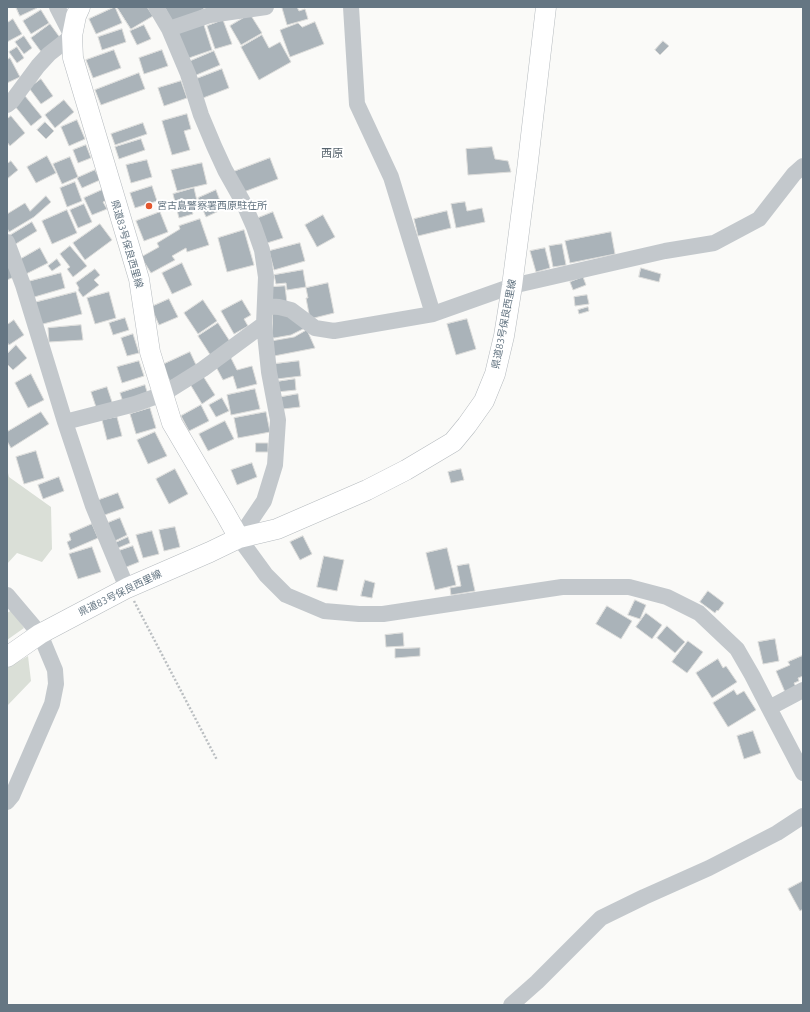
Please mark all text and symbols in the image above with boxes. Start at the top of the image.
district label: 西原 [321,146,343,160]
street label: 県道83号保良西里線 [109,198,145,290]
place label: 宮古島警察署西原駐在所 [157,200,267,212]
marker: 宮古島警察署西原駐在所 [144,201,154,211]
street label: 県道83号保良西里線 [489,278,519,370]
street label: 県道83号保良西里線 [76,568,164,618]

